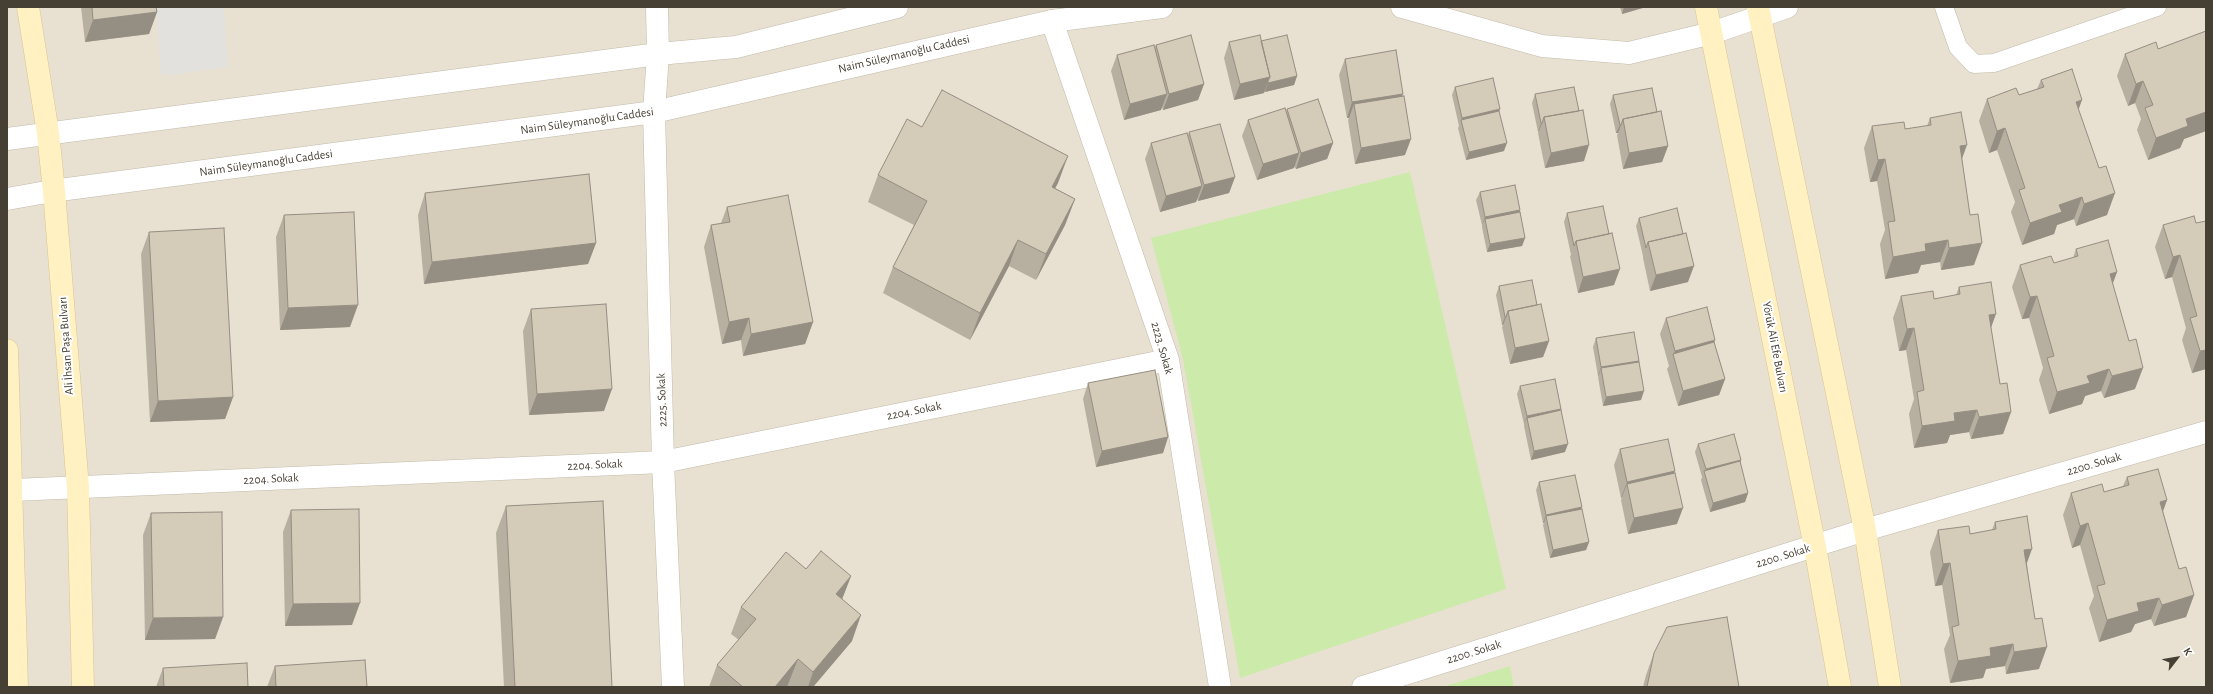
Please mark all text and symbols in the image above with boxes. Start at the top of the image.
street label: Naim Süleymanoğlu Caddesi [837,32,971,76]
street label: Naim Süleymanoğlu Caddesi [519,105,655,137]
street label: Naim Süleymanoğlu Caddesi [198,147,334,179]
street label: Ali İhsan Paşa Bulvarı [55,296,77,396]
street label: Yörük Ali Efe Bulvarı [1759,300,1791,394]
street label: 2223. Sokak [1148,320,1176,376]
street label: 2225. Sokak [654,373,670,427]
street label: 2204. Sokak [885,399,943,423]
street label: 2200. Sokak [2065,449,2123,479]
street label: 2204. Sokak [567,456,623,474]
street label: 2204. Sokak [243,470,299,488]
street label: 2200. Sokak [1754,541,1812,571]
street label: 2200. Sokak [1445,637,1503,667]
north arrow [2157,638,2197,678]
text: K [2181,646,2194,657]

